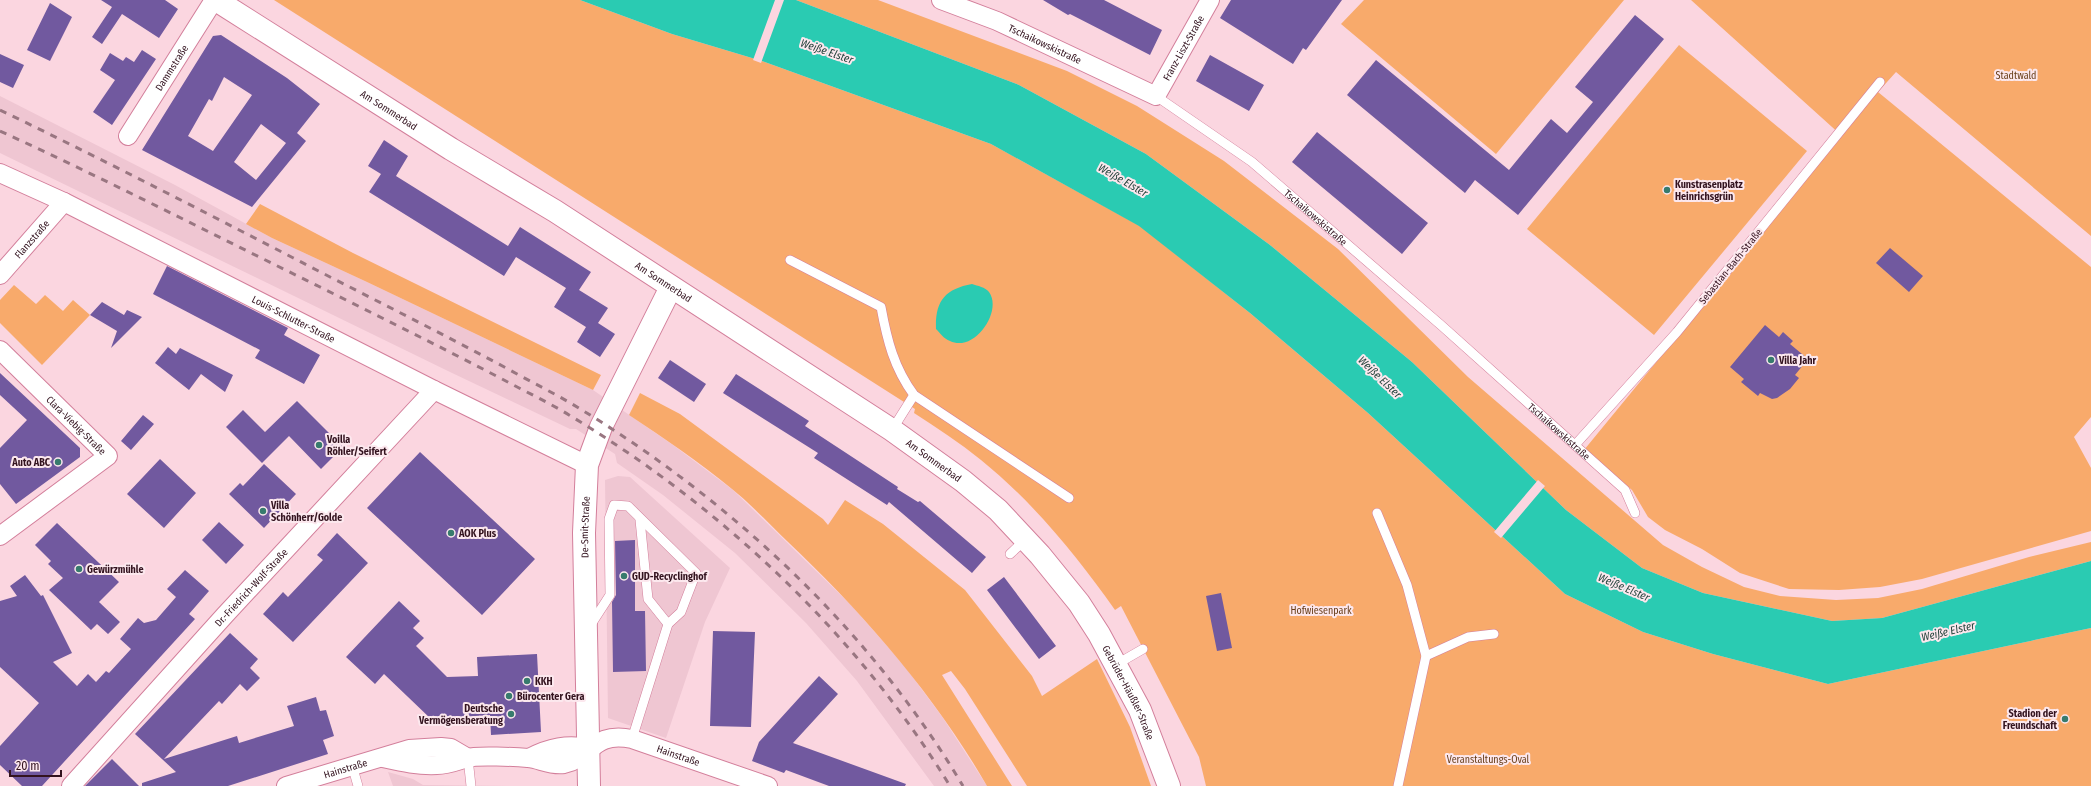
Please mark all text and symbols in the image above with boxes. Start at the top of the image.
street label: Franz-Liszt-Straße [1161,14,1207,83]
street label: Tschaikowskistraße [1006,22,1083,67]
water label: Weiße Elster [799,36,856,67]
street label: Dammstraße [153,43,191,93]
park label: Stadtwald [1996,70,2036,82]
street label: Am Sommerbad [358,88,419,133]
water label: Weiße Elster [1096,161,1151,200]
place label: Kunstrasenplatz Heinrichsgrün [1675,179,1744,203]
marker: Kunstrasenplatz Heinrichsgrün [1662,185,1672,195]
street label: Tschaikowskistraße [1281,188,1349,248]
street label: Flanzstraße [12,218,52,261]
street label: Sebastian-Bach-Straße [1697,226,1765,307]
street label: Am Sommerbad [633,260,694,305]
street label: Louis-Schlutter-Straße [250,294,337,346]
water label: Weiße Elster [1355,354,1405,402]
marker: Villa Jahr [1766,355,1776,365]
place label: Villa Jahr [1778,355,1816,367]
street label: Clara-Viebig-Straße [43,394,108,458]
street label: Tschaikowskistraße [1525,401,1592,463]
place label: Voilla Röhler/Seifert [326,434,387,458]
street label: Am Sommerbad [904,437,963,485]
marker: Voilla Röhler/Seifert [314,440,324,450]
place label: Auto ABC [11,457,51,469]
marker: Auto ABC [53,457,63,467]
street label: De-Smit-Straße [579,496,593,558]
place label: Villa Schönherr/Golde [270,500,342,524]
marker: Villa Schönherr/Golde [258,506,268,516]
marker: AOK Plus [446,528,456,538]
place label: AOK Plus [458,528,497,540]
street label: Dr.-Friedrich-Wolf-Straße [213,547,291,629]
marker: Gewürzmühle [74,564,84,574]
place label: Gewürzmühle [87,564,144,576]
marker: GUD-Recyclinghof [619,571,629,581]
place label: GUD-Recyclinghof [632,571,708,583]
water label: Weiße Elster [1596,571,1653,605]
park label: Hofwiesenpark [1290,605,1352,617]
water label: Weiße Elster [1920,619,1977,644]
street label: Gebrüder-Häußler-Straße [1099,644,1156,742]
marker: KKH [522,676,532,686]
place label: KKH [535,676,553,688]
marker: Bürocenter Gera [504,691,514,701]
place label: Bürocenter Gera [517,691,584,703]
place label: Deutsche Vermögensberatung [418,703,503,727]
place label: Stadion der Freundschaft [2003,708,2057,732]
marker: Deutsche Vermögensberatung [506,709,516,719]
marker: Stadion der Freundschaft [2060,714,2070,724]
street label: Hainstraße [655,743,701,769]
scale bar [10,752,61,778]
park label: Veranstaltungs-Oval [1447,754,1530,766]
street label: Hainstraße [323,757,369,781]
text: 20 m [16,759,40,773]

